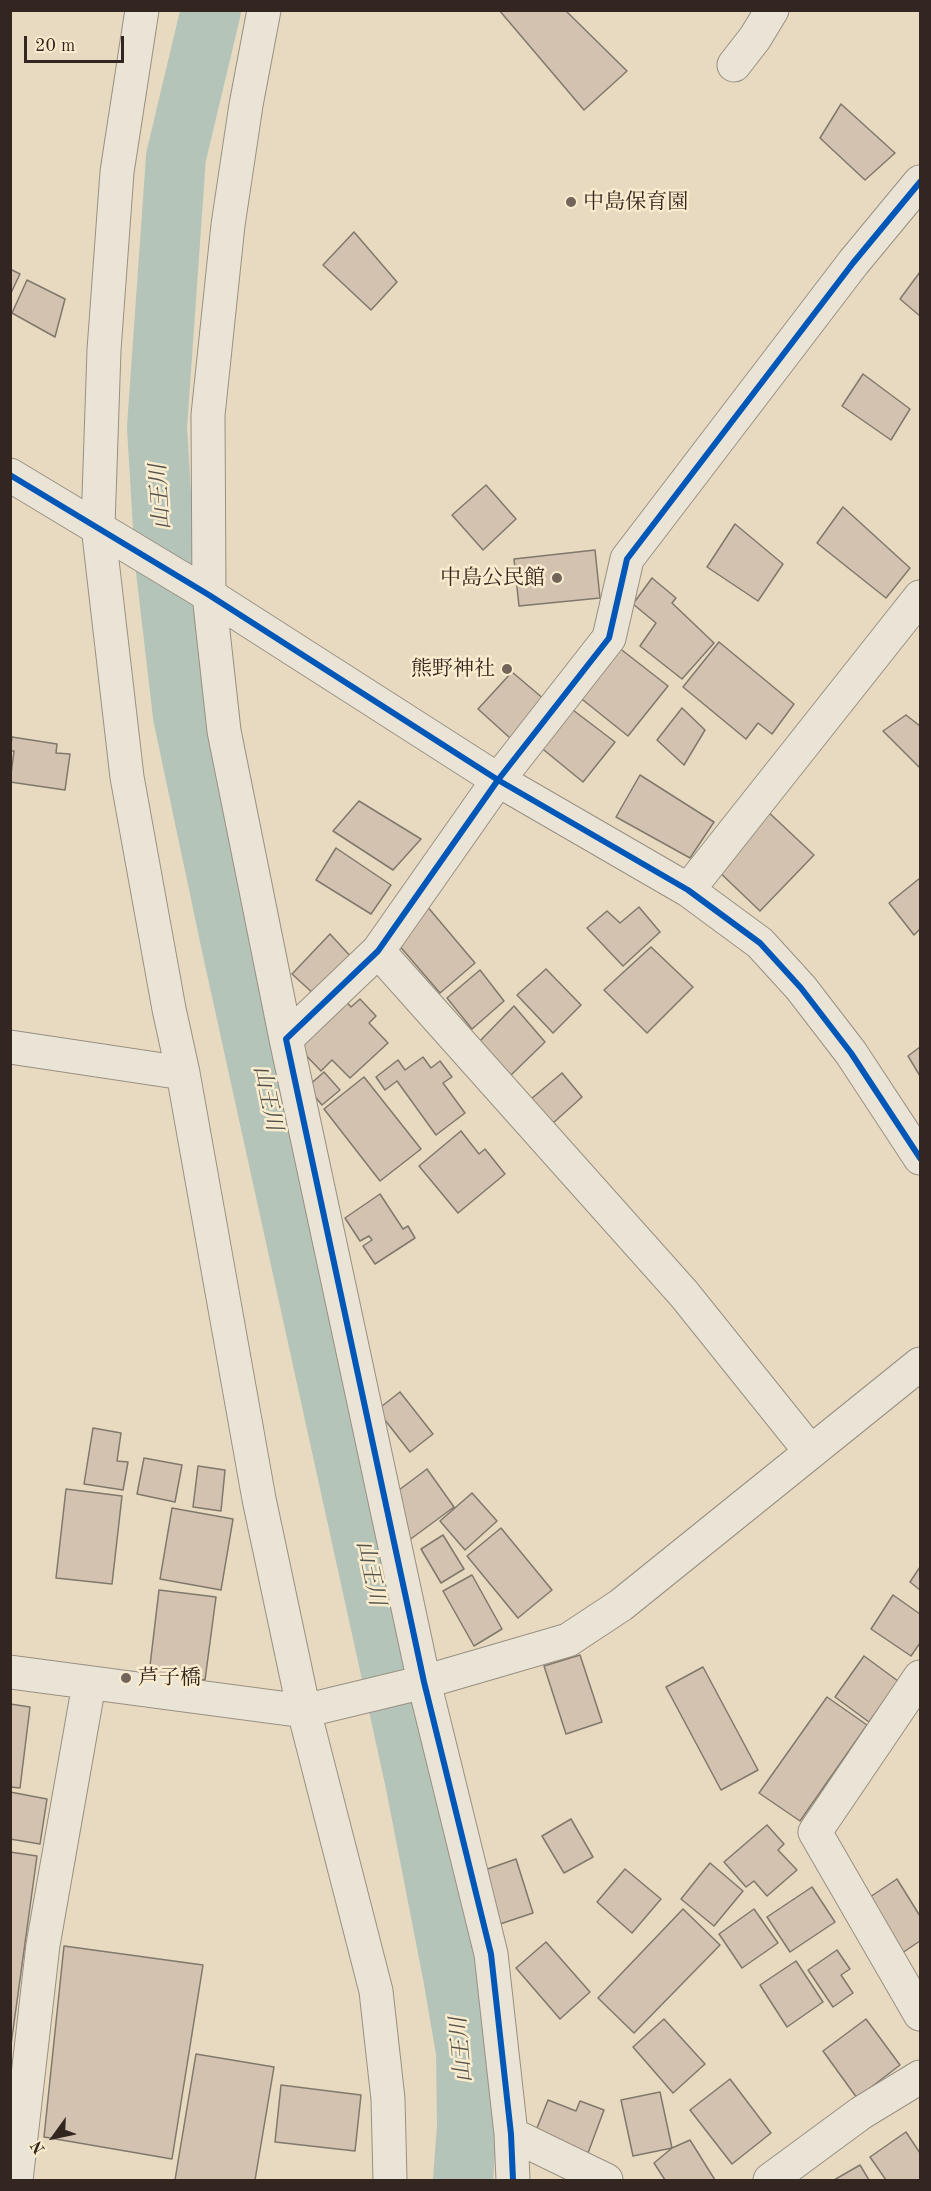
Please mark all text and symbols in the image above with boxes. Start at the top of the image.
scale bar [27,24,128,62]
text: 20 m [35,37,75,55]
place label: 中島保育園 [583,189,688,215]
marker: 中島保育園 [564,195,578,209]
water label: 山王川 [146,463,176,531]
place label: 中島公民館 [440,565,545,591]
marker: 中島公民館 [550,571,564,585]
place label: 熊野神社 [411,656,495,682]
marker: 熊野神社 [500,662,514,676]
water label: 山王川 [247,1063,287,1133]
water label: 山王川 [350,1538,390,1608]
place label: 芦子橋 [138,1665,201,1691]
marker: 芦子橋 [119,1671,133,1685]
water label: 山王川 [446,2016,478,2084]
north arrow [24,2107,84,2167]
text: N [29,2137,49,2156]

